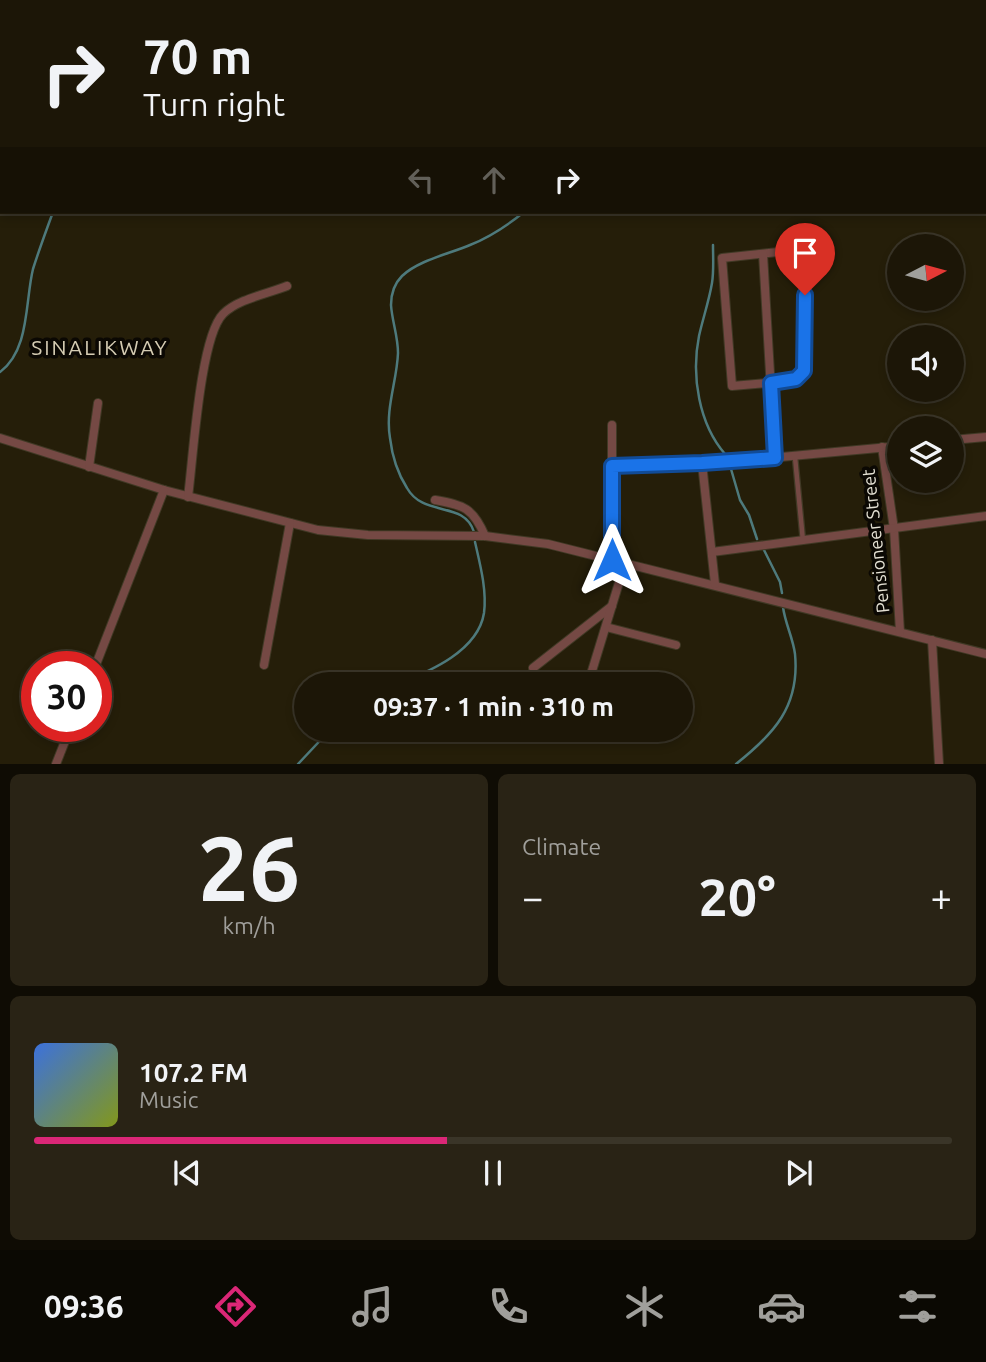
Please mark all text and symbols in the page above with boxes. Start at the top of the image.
icon: right [28,28,119,119]
text: 70 m [143,28,252,83]
text: Turn right [143,86,285,122]
icon: left [402,161,440,199]
icon: ahead [475,161,513,199]
icon: right [548,161,586,199]
pin [775,223,835,295]
icon: arrive [786,234,824,272]
north arrow [887,234,964,312]
map controls [887,234,964,493]
button: sound [887,325,964,402]
district label: SINALIKWAY [31,335,169,359]
button: layers [887,416,964,493]
street label: Pensioneer Street [857,468,893,614]
position arrow [575,523,649,597]
speed limit sign: 30 [21,651,112,742]
text: 09:37 · 1 min · 310 m [373,692,614,721]
text: 26 [198,816,300,918]
text: Climate [522,834,601,859]
text: 20° [698,868,776,926]
text: − [522,876,543,918]
text: + [931,876,952,918]
text: km/h [222,913,276,938]
text: 107.2 FM [139,1058,248,1087]
text: Music [139,1087,198,1112]
icon: previous [168,1154,206,1192]
icon: pause [474,1154,512,1192]
icon: next [780,1154,818,1192]
icon: directions [211,1282,260,1331]
icon: music [348,1282,397,1331]
icon: phone [484,1282,533,1331]
icon: climate [620,1282,669,1331]
icon: car [757,1282,806,1331]
icon: filters [893,1282,942,1331]
text: 09:36 [44,1288,124,1324]

